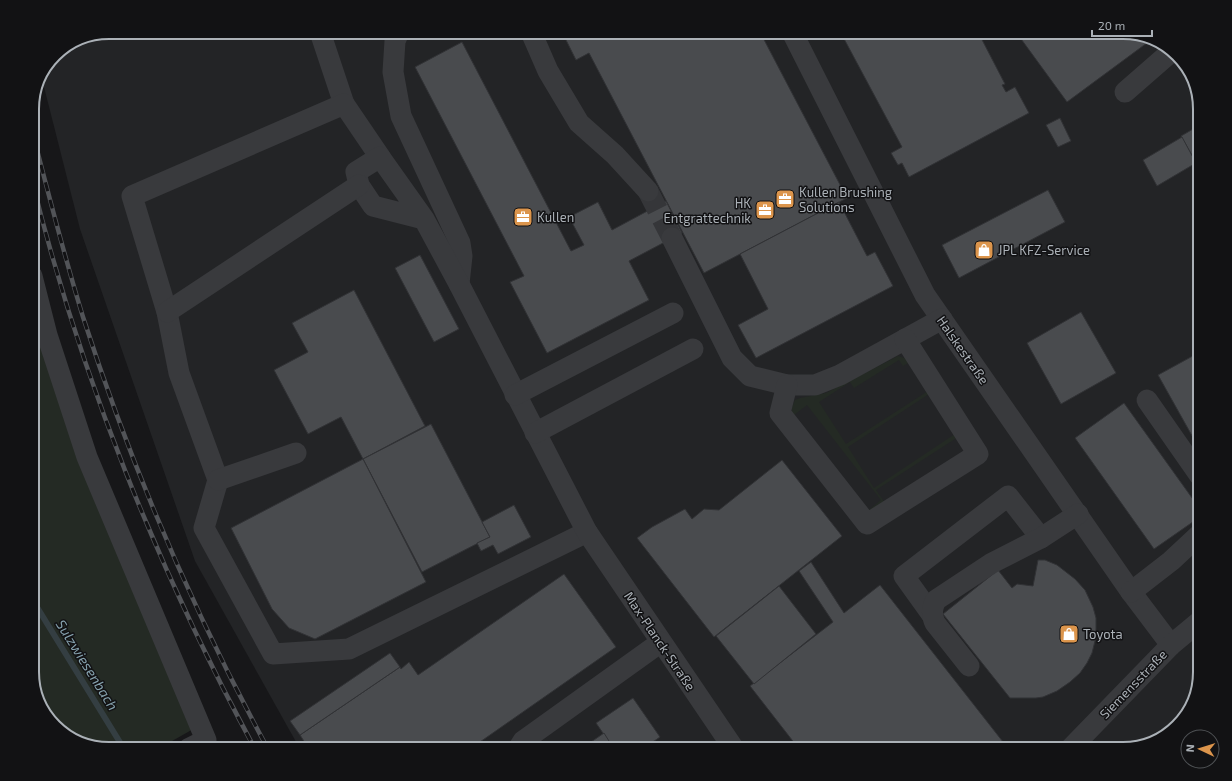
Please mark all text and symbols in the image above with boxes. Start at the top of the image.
scale bar [1092,12,1152,38]
text: 20 m [1098,18,1125,32]
place label: Kullen Brushing Solutions [799,184,892,215]
office icon: Kullen Brushing Solutions [774,188,796,210]
place label: HK Entgrattechnik [663,195,751,226]
office icon: HK Entgrattechnik [754,199,776,221]
office icon: Kullen [512,206,534,228]
place label: Kullen [537,209,574,225]
shop icon: JPL KFZ-Service [973,239,995,261]
place label: JPL KFZ-Service [998,242,1090,258]
street label: Halskestraße [934,313,992,387]
street label: Max-Planck-Straße [621,589,699,694]
water label: Sulzwiesenbach [53,616,122,713]
shop icon: Toyota [1058,623,1080,645]
place label: Toyota [1083,626,1123,642]
street label: Siemensstraße [1096,646,1170,722]
north arrow [1180,729,1220,769]
text: N [1183,744,1196,753]

